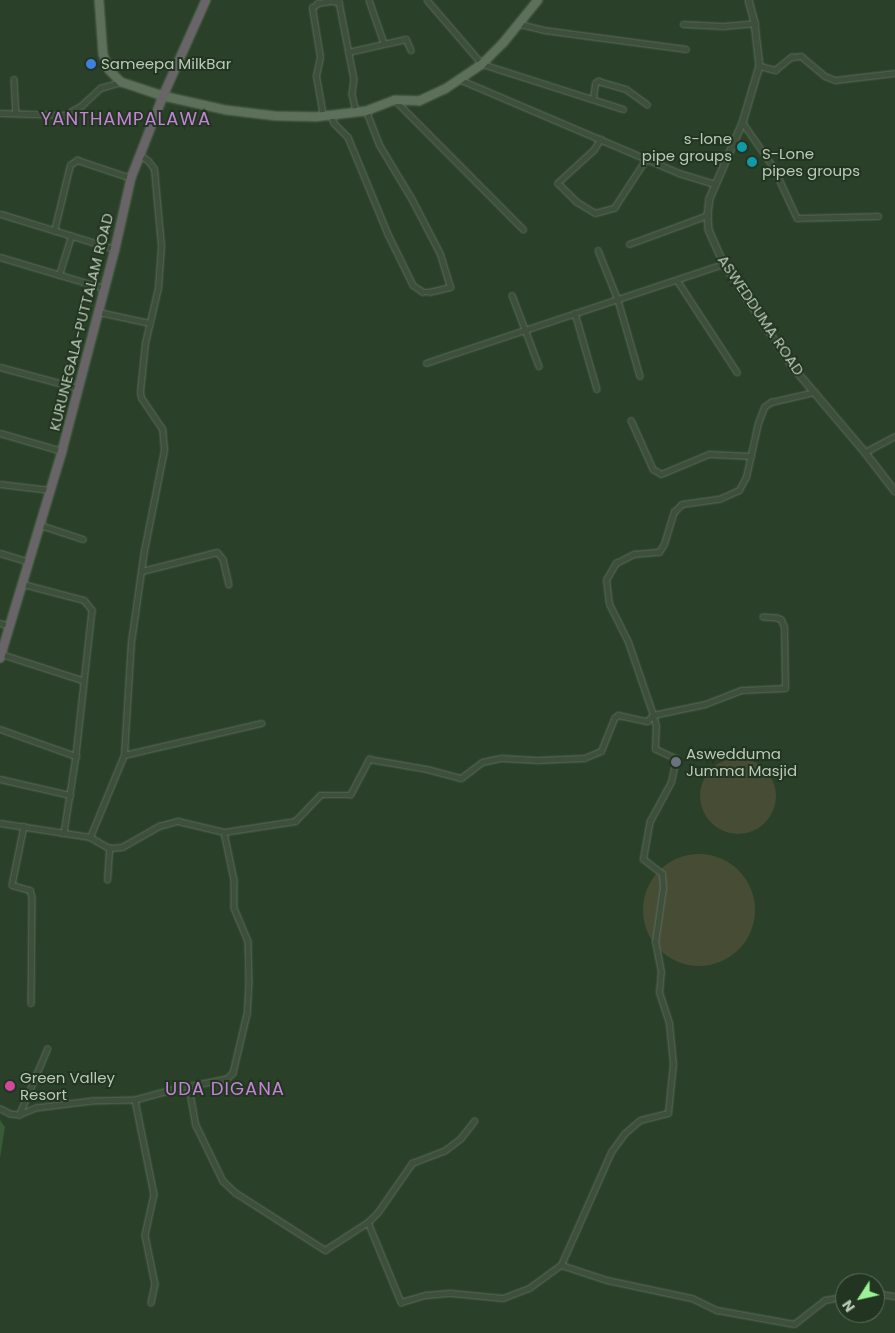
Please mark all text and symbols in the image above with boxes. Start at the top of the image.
place label: Sameepa MilkBar [101,55,231,73]
marker: Sameepa MilkBar [85,58,97,70]
district label: YANTHAMPALAWA [39,108,213,130]
place label: s-lone pipe groups [642,129,732,164]
marker: s-lone pipe groups [736,141,748,153]
place label: S-Lone pipes groups [762,144,860,179]
marker: S-Lone pipes groups [746,156,758,168]
street label: KURUNEGALA-PUTTALAM ROAD [45,211,117,433]
street label: ASWEDDUMA ROAD [714,251,808,379]
place label: Aswedduma Jumma Masjid [686,744,797,779]
marker: Aswedduma Jumma Masjid [670,756,682,768]
place label: Green Valley Resort [20,1068,115,1103]
district label: UDA DIGANA [164,1078,286,1100]
marker: Green Valley Resort [4,1080,16,1092]
north arrow [835,1273,885,1323]
text: N [837,1296,860,1316]

